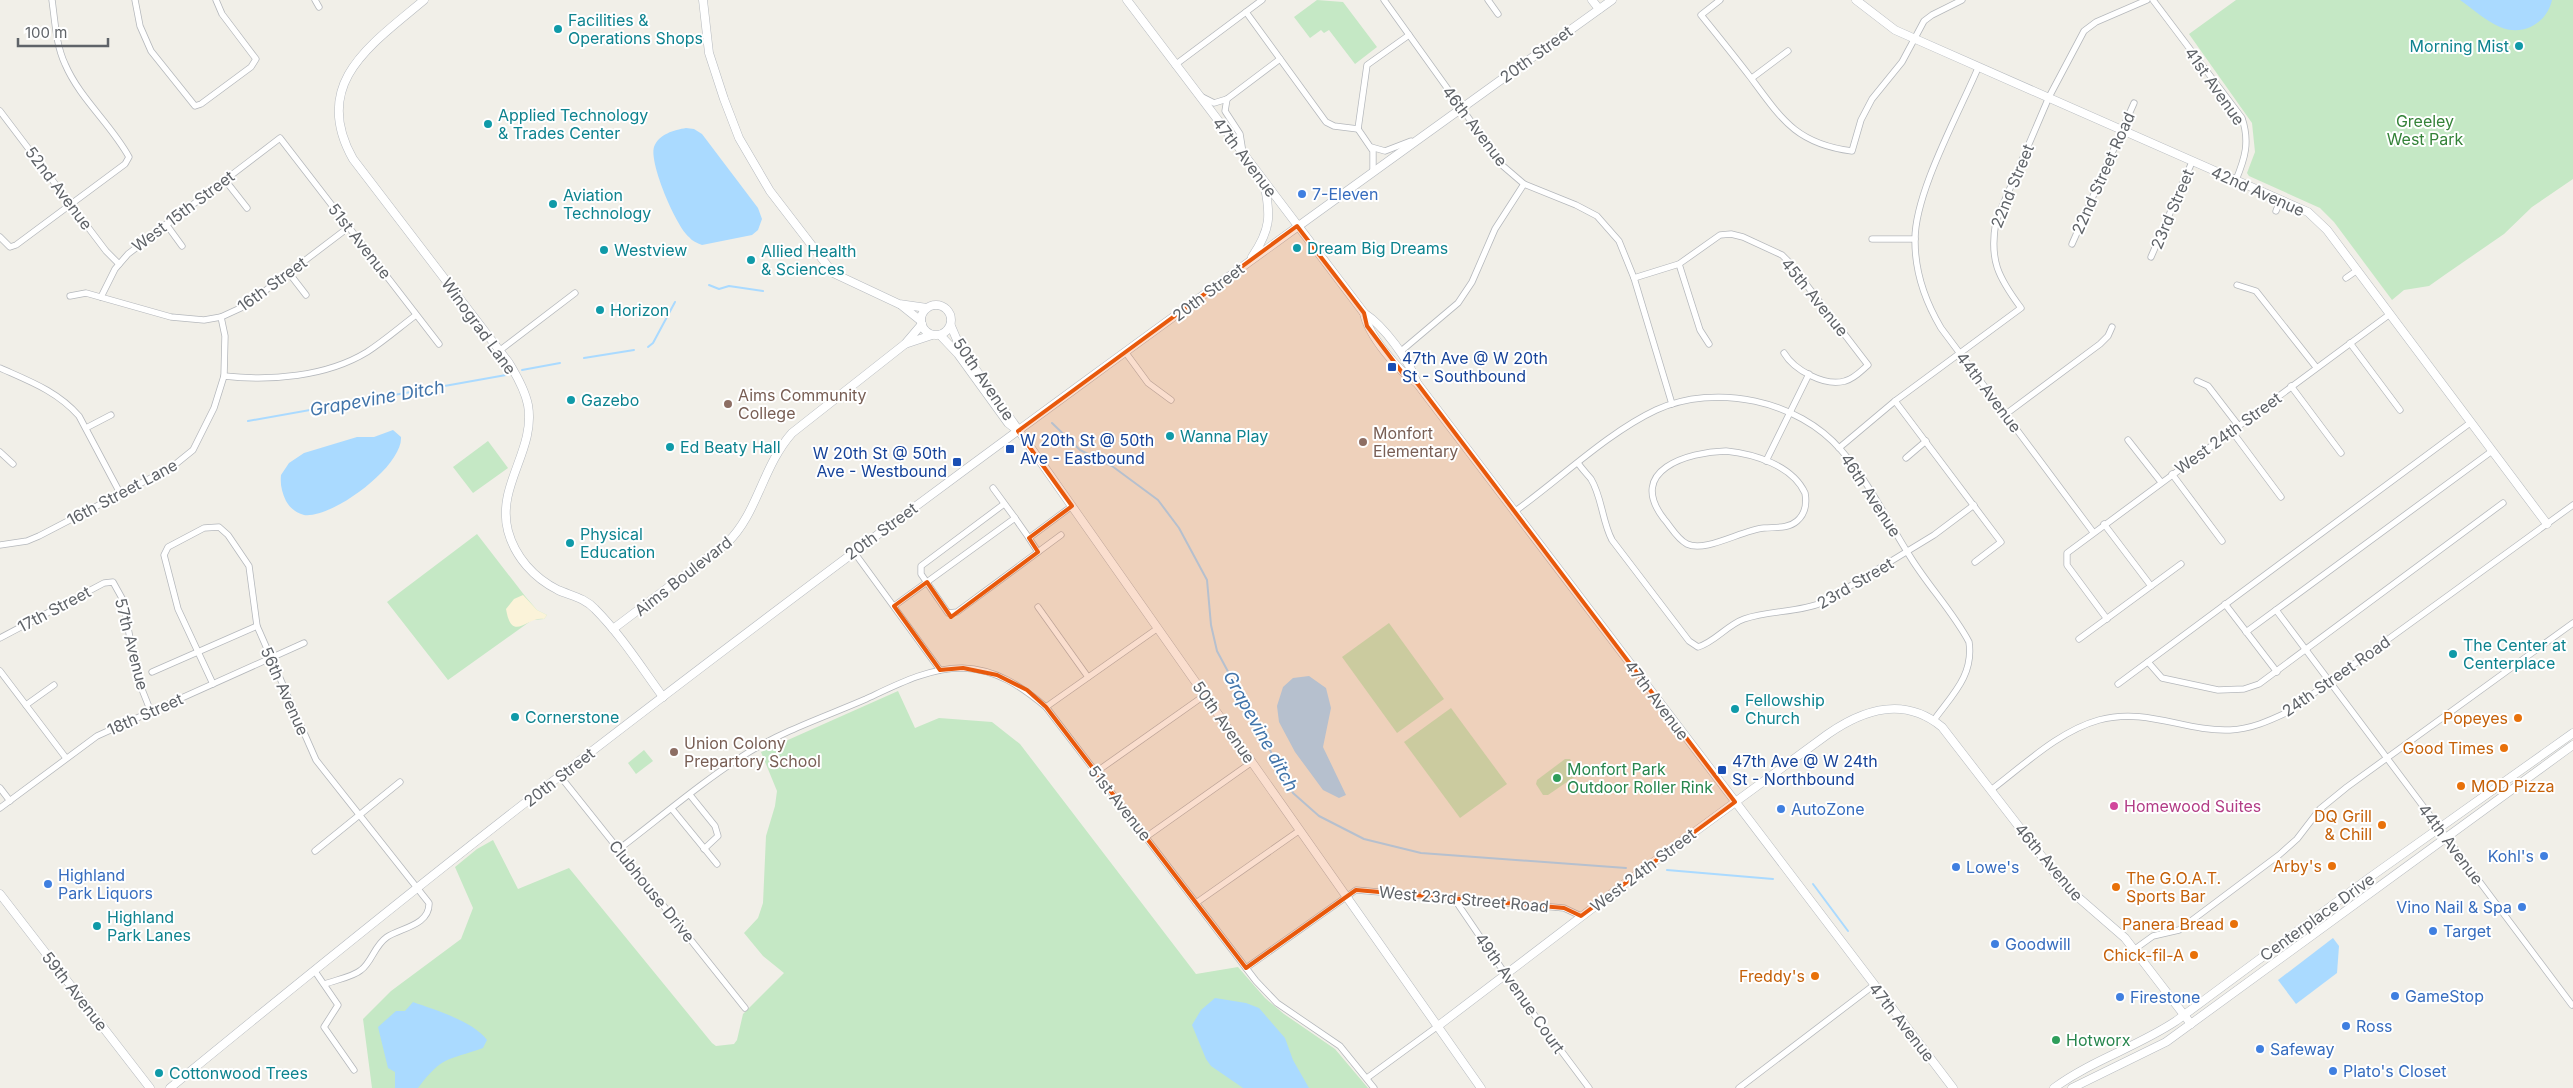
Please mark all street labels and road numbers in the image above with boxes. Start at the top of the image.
street label: 20th Street [1496,21,1576,87]
street label: 41st Avenue [2181,43,2249,129]
street label: 46th Avenue [1438,82,1512,170]
street label: 22nd Street Road [2067,109,2139,237]
street label: 47th Avenue [1208,113,1282,201]
street label: 22nd Street [1986,141,2038,231]
street label: 52nd Avenue [21,142,97,234]
street label: 42nd Avenue [2208,162,2308,220]
street label: West 15th Street [128,166,238,256]
street label: 23rd Street [2146,166,2198,252]
street label: 51st Avenue [324,199,396,283]
street label: 16th Street [233,252,311,316]
street label: 45th Avenue [1777,254,1853,340]
street label: 20th Street [1168,259,1248,325]
street label: Winograd Lane [437,274,521,378]
street label: 50th Avenue [949,334,1019,424]
street label: 44th Avenue [1952,348,2026,436]
street label: West 24th Street [2171,388,2285,478]
street label: 46th Avenue [1837,449,1905,541]
street label: 16th Street Lane [63,455,181,529]
street label: 20th Street [841,498,921,564]
street label: Aims Boulevard [630,532,736,620]
street label: 23rd Street [1813,553,1897,613]
street label: 17th Street [14,581,94,637]
street label: 57th Avenue [111,596,153,692]
street label: 24th Street Road [2278,631,2394,721]
street label: 56th Avenue [257,644,313,738]
street label: 47th Avenue [1620,656,1694,744]
street label: 50th Avenue [1188,677,1260,767]
street label: 18th Street [104,688,186,740]
street label: 20th Street [520,743,598,811]
street label: 51st Avenue [1084,761,1156,845]
street label: 44th Avenue [2414,800,2488,888]
street label: 46th Avenue [2011,819,2087,905]
street label: West 24th Street [1586,824,1700,916]
street label: Clubhouse Drive [605,836,699,946]
street label: Centerplace Drive [2256,869,2378,965]
street label: West 23rd Street Road [1378,882,1550,916]
street label: 49th Avenue Court [1471,929,1569,1057]
street label: 59th Avenue [38,947,112,1035]
street label: 47th Avenue [1865,978,1939,1066]

